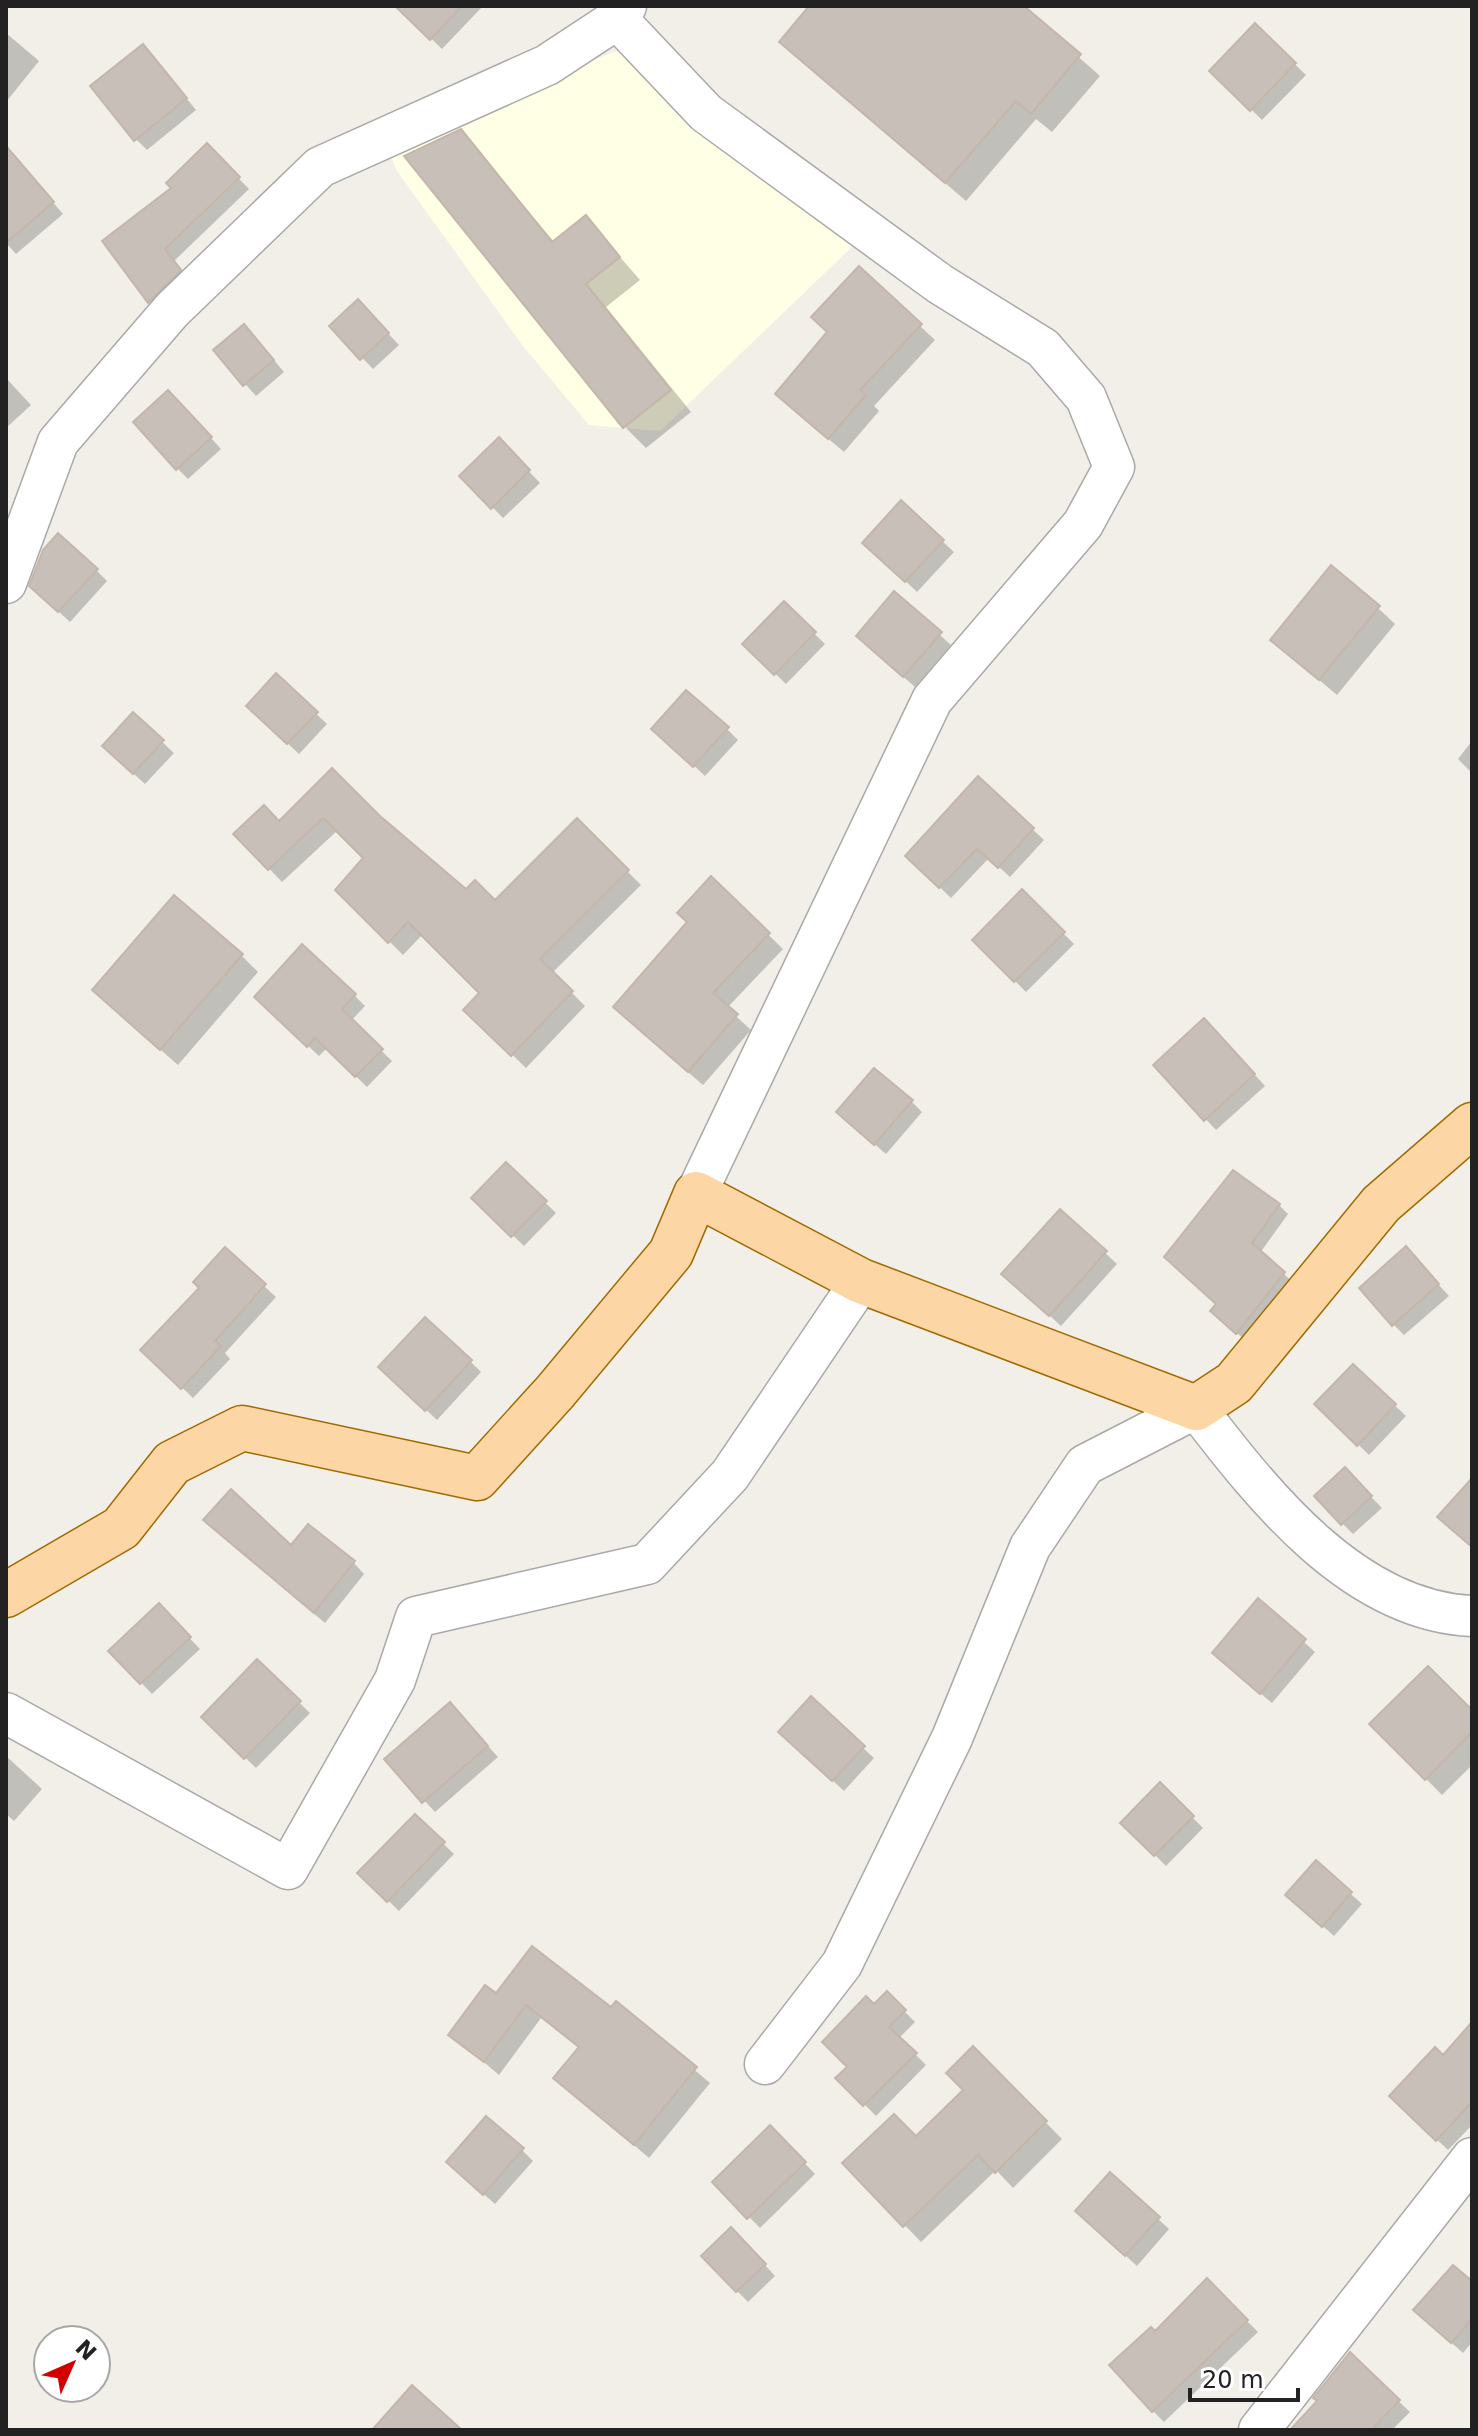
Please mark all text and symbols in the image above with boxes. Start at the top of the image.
north arrow [32,2324,112,2404]
text: N [70,2335,101,2366]
scale bar [1190,2352,1298,2402]
text: 20 m [1202,2366,1264,2394]

